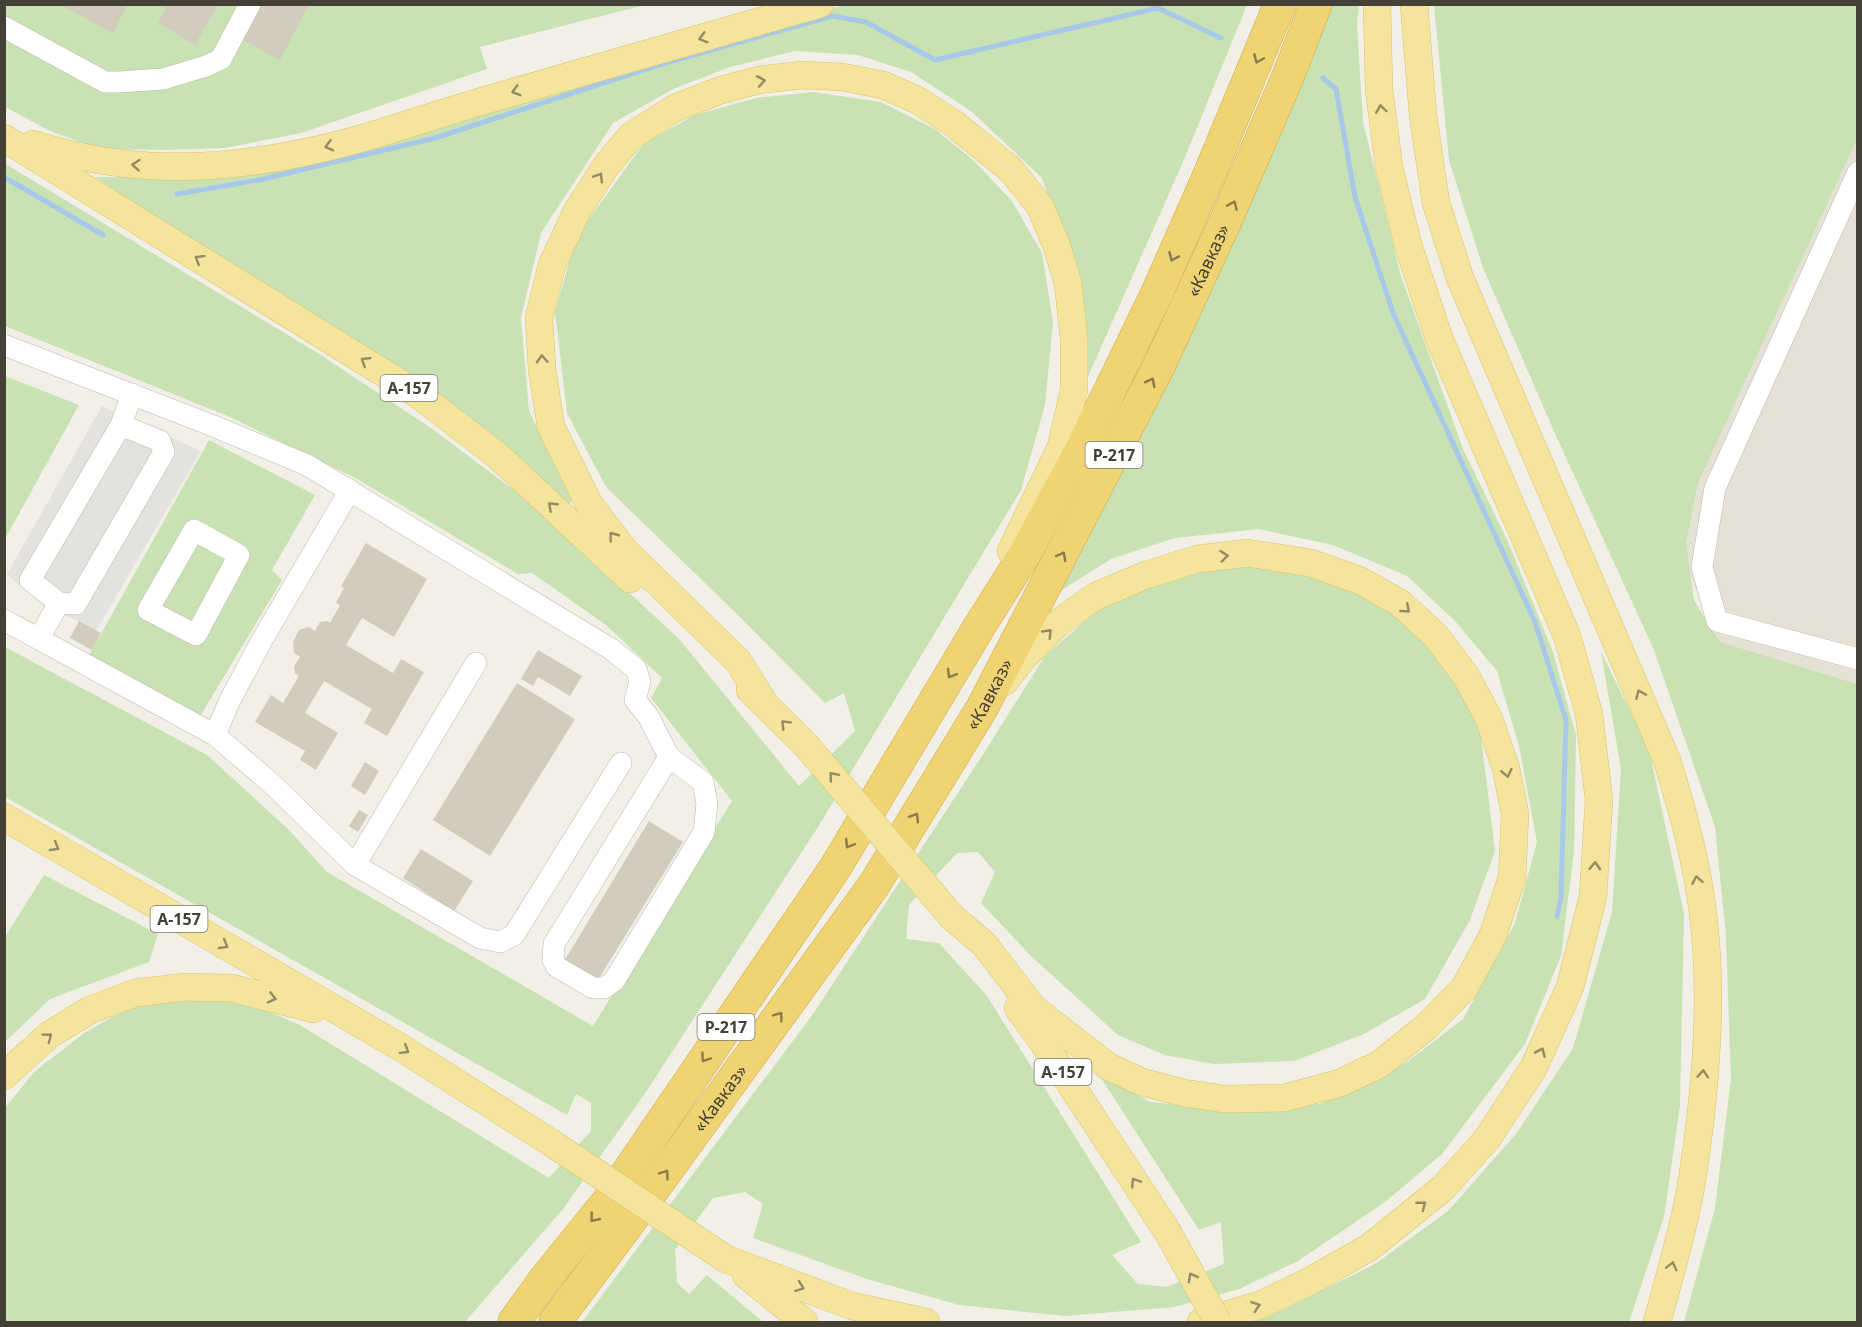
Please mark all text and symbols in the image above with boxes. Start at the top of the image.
one-way arrow [699,31,709,43]
one-way arrow [1253,53,1265,64]
one-way arrow [756,75,766,87]
one-way arrow [511,84,522,96]
one-way arrow [1376,105,1388,114]
one-way arrow [324,139,335,151]
one-way arrow [131,159,140,172]
one-way arrow [592,173,603,184]
one-way arrow [1225,201,1237,212]
street label: «Кавказ» [1181,220,1235,300]
one-way arrow [1168,251,1180,262]
one-way arrow [195,254,205,266]
one-way arrow [535,354,548,363]
one-way arrow [361,357,371,369]
road number: А-157 [380,375,438,401]
one-way arrow [1144,378,1155,389]
road number: Р-217 [1086,442,1142,468]
one-way arrow [548,502,558,513]
one-way arrow [609,531,620,542]
one-way arrow [1219,550,1228,563]
one-way arrow [1054,551,1066,562]
one-way arrow [1399,602,1410,613]
one-way arrow [1041,629,1052,639]
street label: «Кавказ» [960,654,1018,734]
one-way arrow [946,668,958,678]
one-way arrow [1635,690,1647,701]
one-way arrow [781,720,792,731]
one-way arrow [1499,767,1512,777]
one-way arrow [829,772,840,783]
one-way arrow [908,813,920,823]
one-way arrow [845,838,857,848]
one-way arrow [49,840,59,851]
one-way arrow [1589,862,1602,871]
one-way arrow [1692,875,1704,885]
road number: А-157 [150,906,207,932]
one-way arrow [217,938,228,949]
one-way arrow [267,990,277,1003]
one-way arrow [772,1012,783,1023]
road number: Р-217 [698,1014,754,1040]
one-way arrow [42,1033,53,1044]
one-way arrow [399,1042,409,1054]
one-way arrow [1534,1048,1546,1059]
one-way arrow [701,1051,712,1062]
road number: А-157 [1034,1059,1092,1085]
street label: «Кавказ» [687,1060,752,1136]
one-way arrow [1697,1069,1710,1078]
one-way arrow [657,1170,668,1181]
one-way arrow [1131,1178,1142,1189]
one-way arrow [1416,1201,1427,1212]
one-way arrow [590,1211,601,1222]
one-way arrow [1664,1261,1677,1271]
one-way arrow [1188,1273,1199,1283]
one-way arrow [794,1279,805,1292]
one-way arrow [1251,1300,1261,1313]

